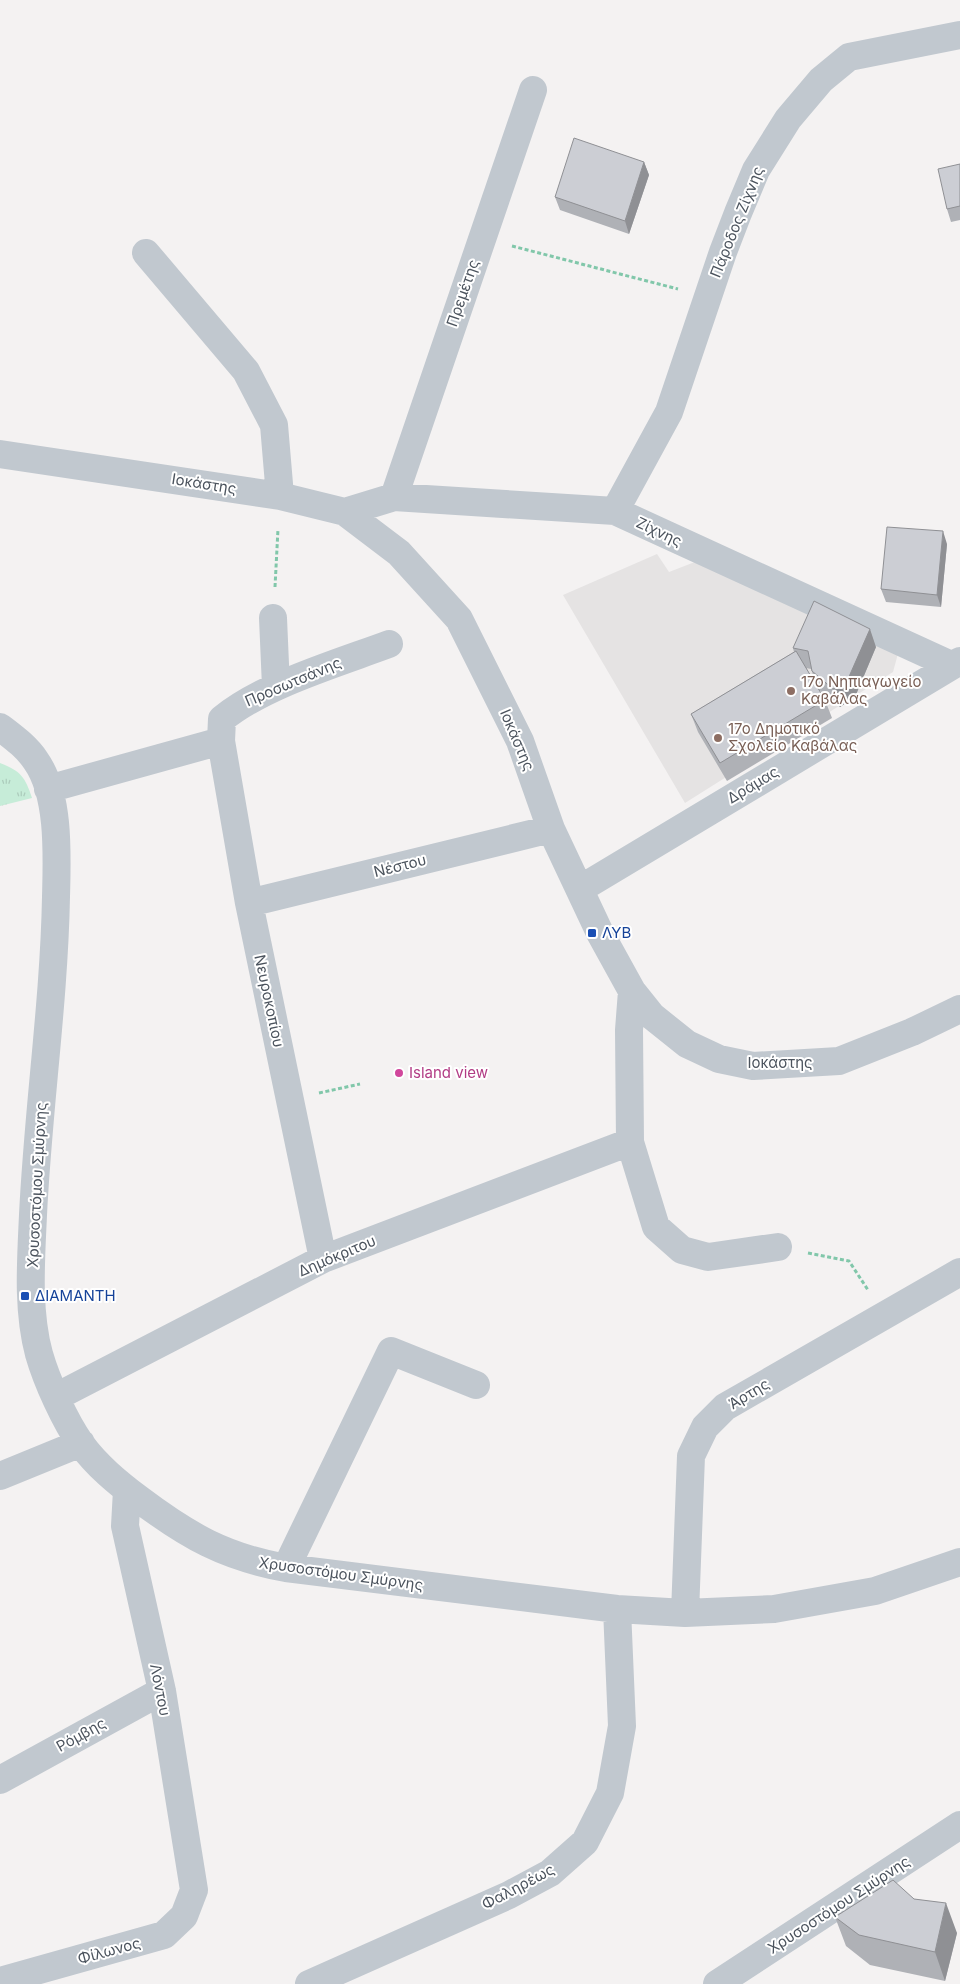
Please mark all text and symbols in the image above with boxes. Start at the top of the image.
street label: Πάροδος Ζίχνης [706,163,767,280]
street label: Πρεμέτης [442,257,483,329]
street label: Ιοκάστης [170,469,238,498]
street label: Ζίχνης [633,513,685,550]
street label: Προσωτσάνης [242,653,344,710]
place label: 17ο Νηπιαγωγείο Καβάλας [801,672,922,708]
marker: 17ο Νηπιαγωγείο Καβάλας [785,685,797,697]
street label: Ιοκάστης [496,706,539,773]
place label: 17ο Δημοτικό Σχολείο Καβάλας [728,719,857,755]
marker: 17ο Δημοτικό Σχολείο Καβάλας [712,732,724,744]
street label: Δράμας [724,762,782,807]
street label: Νέστου [372,850,428,881]
place label: ΛΥΒ [602,923,631,942]
marker: ΛΥΒ [586,927,598,939]
street label: Νευροκοπίου [250,953,289,1049]
street label: Ιοκάστης [747,1053,813,1072]
place label: Island view [409,1063,488,1082]
marker: Island view [393,1067,405,1079]
street label: Χρυσοστόμου Σμύρνης [23,1102,50,1268]
street label: Δημόκριτου [295,1231,379,1280]
place label: ΔΙΑΜΑΝΤΗ [35,1286,116,1305]
marker: ΔΙΑΜΑΝΤΗ [19,1290,31,1302]
street label: Άρτης [725,1374,773,1413]
street label: Χρυσοστόμου Σμύρνης [258,1553,424,1594]
street label: Λόντου [146,1662,175,1718]
street label: Ρόμβης [53,1713,109,1756]
street label: Χρυσοστόμου Σμύρνης [764,1851,913,1958]
street label: Φαληρέως [478,1860,557,1914]
street label: Φίλωνος [75,1933,142,1968]

